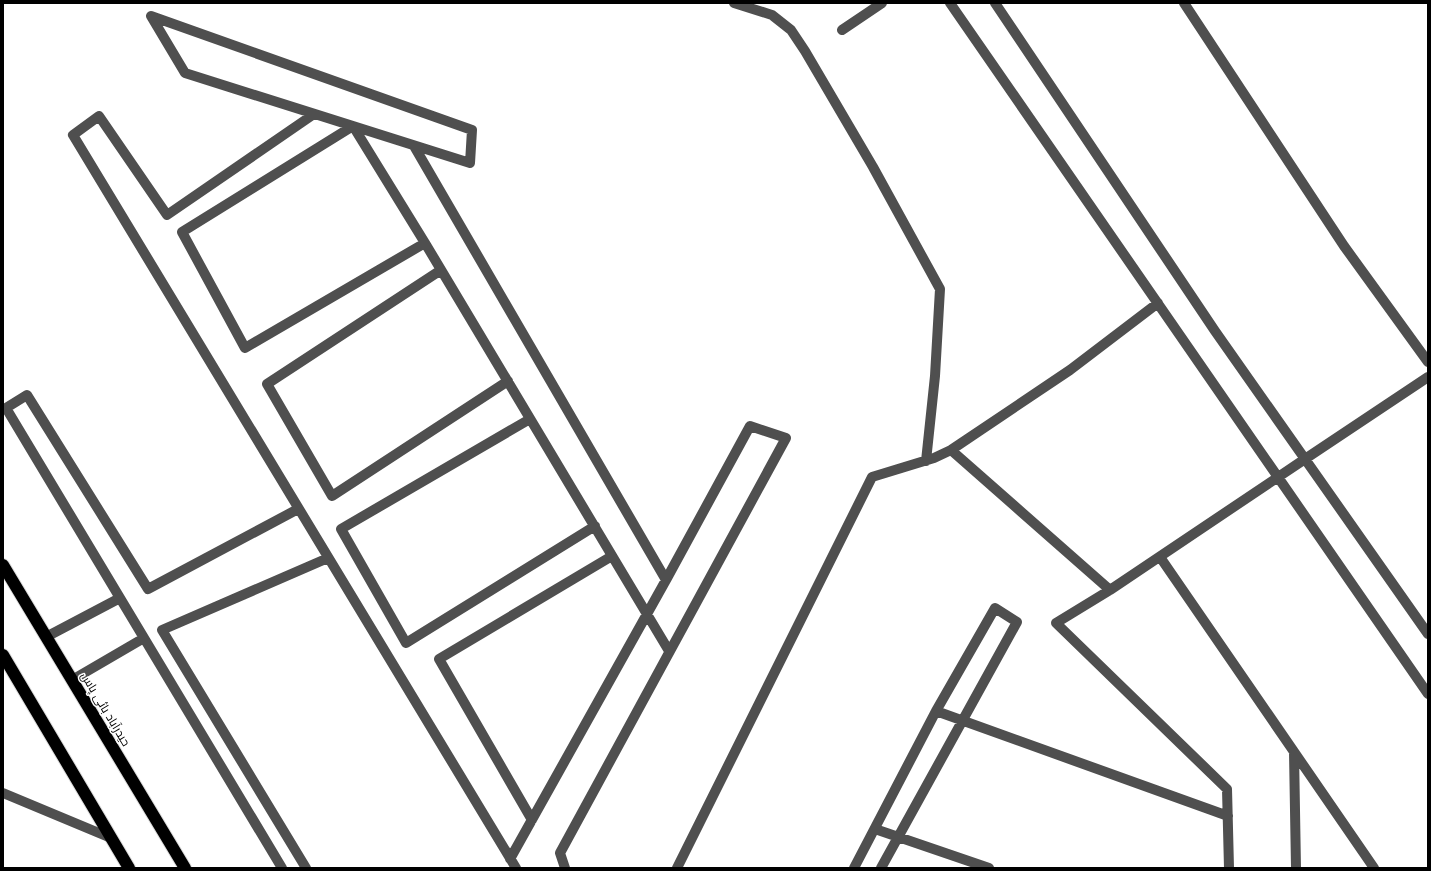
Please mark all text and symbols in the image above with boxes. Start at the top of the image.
street label: حیدرآباد بائی پاس [76,669,134,750]

